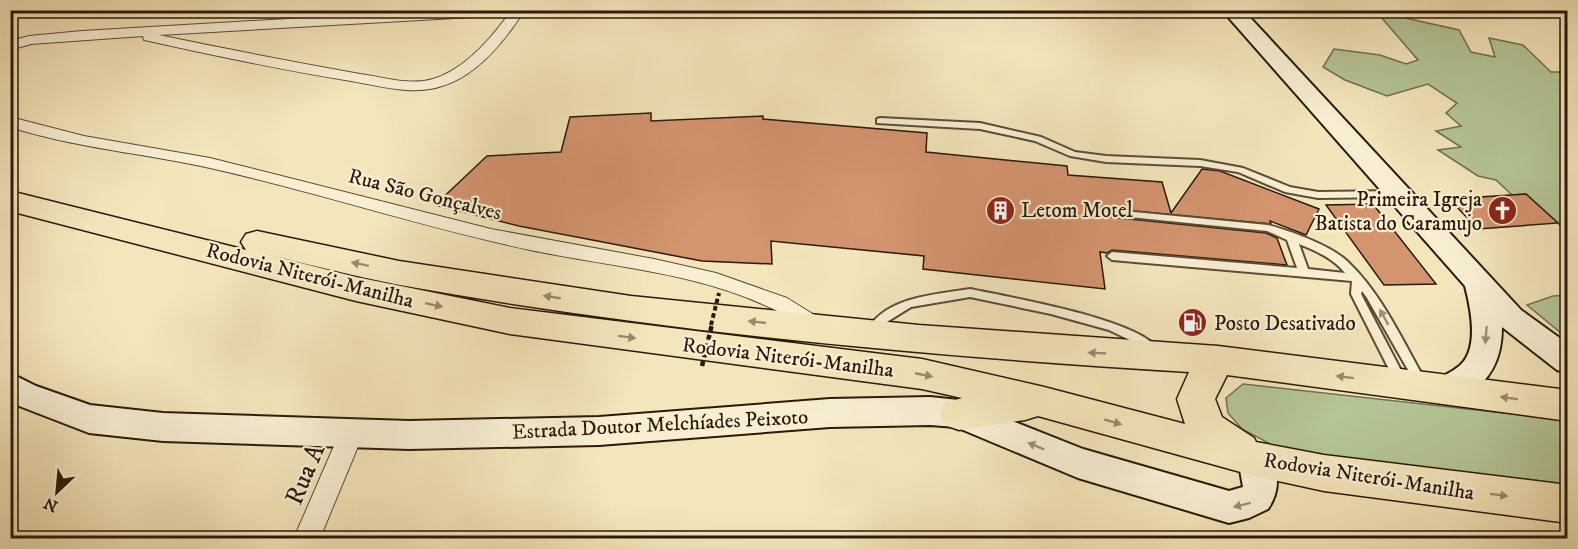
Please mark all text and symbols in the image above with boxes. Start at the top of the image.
street label: Rua São Gonçalves [345,163,504,227]
place label: Primeira Igreja Batista do Caramujo [1315,187,1482,237]
building icon: Letom Motel [984,194,1016,226]
church icon: Primeira Igreja Batista do Caramujo [1487,195,1519,227]
place label: Letom Motel [1021,198,1134,224]
street label: Rodovia Niterói-Manilha [203,238,416,314]
one-way arrow [350,259,369,268]
one-way arrow [542,292,561,301]
one-way arrow [425,301,444,310]
fuel station icon: Posto Desativado [1177,307,1209,339]
one-way arrow [1379,309,1389,326]
place label: Posto Desativado [1214,311,1356,337]
one-way arrow [747,317,766,327]
one-way arrow [1481,326,1490,345]
one-way arrow [617,332,636,342]
street label: Rodovia Niterói-Manilha [681,332,895,384]
one-way arrow [1088,348,1107,358]
one-way arrow [915,371,934,380]
one-way arrow [1335,372,1354,381]
one-way arrow [1500,394,1519,403]
street label: Estrada Doutor Melchíades Peixoto [511,404,809,446]
one-way arrow [1104,417,1122,427]
street label: Rua A [278,439,333,510]
one-way arrow [1027,441,1045,450]
street label: Rodovia Niterói-Manilha [1262,447,1476,507]
north arrow [27,462,87,522]
one-way arrow [1490,490,1509,500]
text: N [41,493,61,516]
one-way arrow [1233,500,1251,510]

